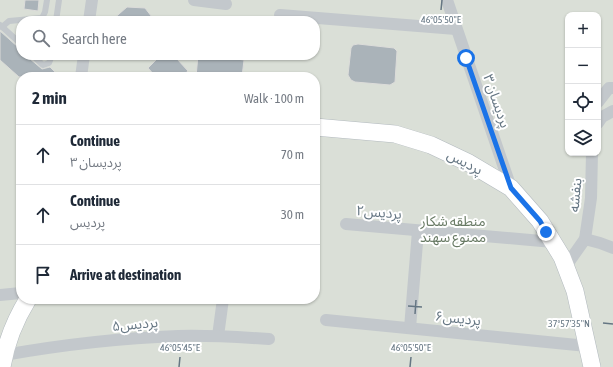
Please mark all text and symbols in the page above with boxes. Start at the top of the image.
map controls [565,12,601,156]
button: + [565,12,601,48]
text: 46°05'50"E [421,14,462,25]
search box [16,16,320,60]
icon: search [30,27,52,49]
text: Search here [62,30,127,47]
button: − [565,48,601,84]
route start [457,49,475,67]
street label: پردیسان ۳ [478,72,514,131]
button: locate [565,84,601,120]
text: 2 min [32,88,67,108]
text: Walk · 100 m [244,91,304,106]
button: layers [565,120,601,156]
text: Continue [70,132,120,149]
icon: ahead [32,144,54,166]
street label: پردیس [443,146,486,180]
text: 70 m [281,147,304,162]
text: پردیسان ۳ [70,155,122,170]
street label: بنفشه [566,177,585,213]
text: Continue [70,192,120,209]
street label: پردیس۲ [355,202,403,224]
icon: ahead [32,204,54,226]
text: 30 m [281,207,304,222]
park label: منطقه شکار ممنوع سهند [419,213,486,248]
text: پردیس [70,215,105,230]
route end [537,223,555,241]
icon: arrive [32,264,54,286]
text: Arrive at destination [70,266,181,283]
street label: پردیس۶ [434,308,482,330]
street label: پردیس۵ [111,314,159,336]
text: 37°57'35"N [548,318,590,329]
text: 46°05'45"E [160,342,201,353]
text: 46°05'50"E [391,342,432,353]

